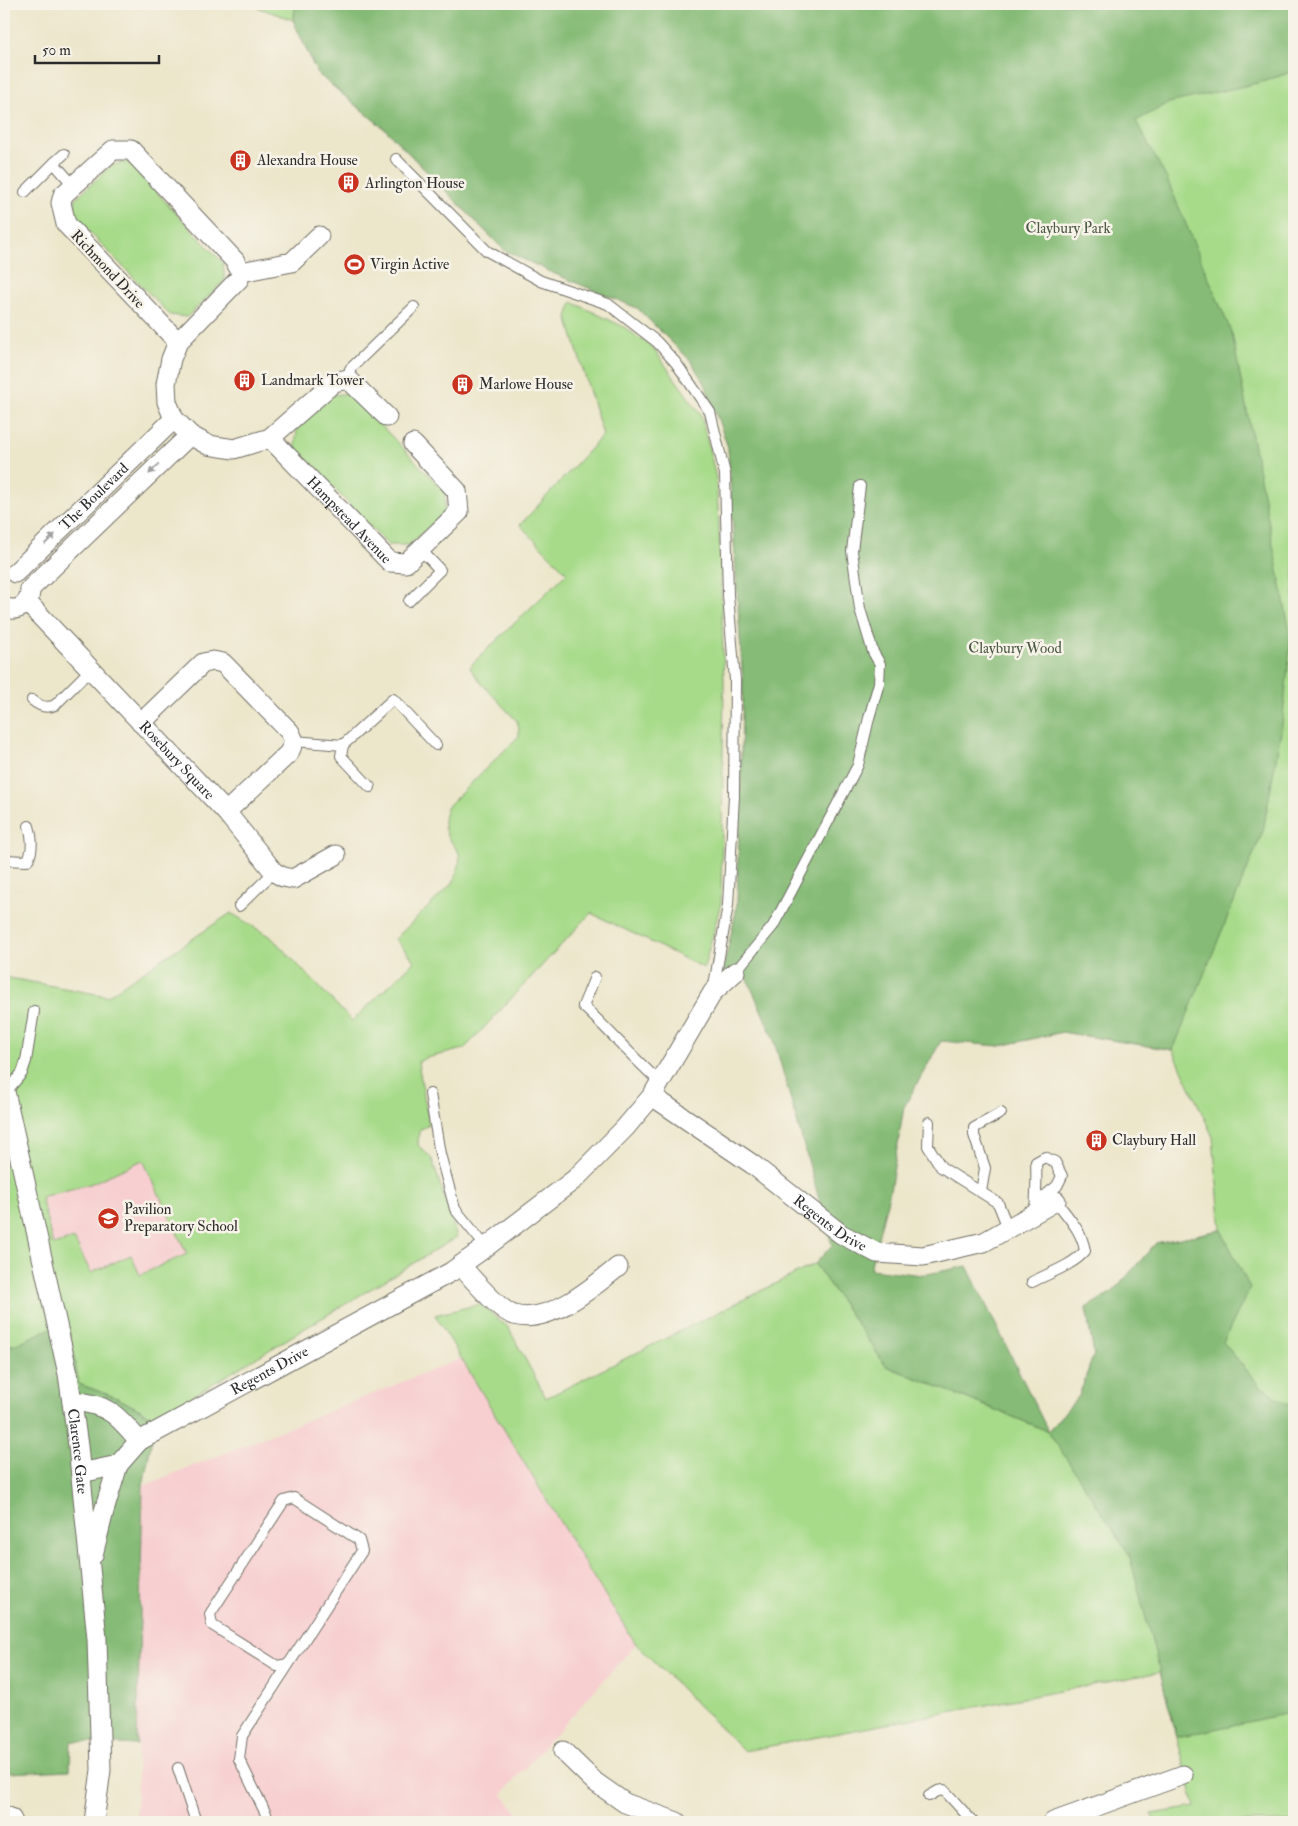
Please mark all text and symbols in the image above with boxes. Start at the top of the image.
scale bar [35,32,159,64]
text: 50 m [42,41,71,60]
building icon: Alexandra House [229,148,253,172]
place label: Alexandra House [256,151,358,170]
building icon: Arlington House [337,171,361,195]
place label: Arlington House [364,174,464,193]
park label: Claybury Park [1025,219,1111,238]
street label: Richmond Drive [67,226,149,312]
sports icon: Virgin Active [342,252,366,276]
place label: Virgin Active [370,255,449,274]
building icon: Landmark Tower [233,368,257,392]
place label: Landmark Tower [261,371,365,390]
building icon: Marlowe House [451,372,475,396]
place label: Marlowe House [479,375,573,394]
street label: The Boulevard [56,459,133,535]
one-way arrow [149,463,161,475]
street label: Hampstead Avenue [302,473,395,568]
one-way arrow [43,533,55,545]
park label: Claybury Wood [968,639,1062,658]
street label: Rosebury Square [135,717,218,804]
building icon: Claybury Hall [1084,1128,1108,1152]
place label: Claybury Hall [1112,1131,1196,1150]
street label: Regents Drive [789,1191,870,1256]
place label: Pavilion Preparatory School [124,1200,238,1237]
school or university icon: Pavilion Preparatory School [96,1206,120,1230]
street label: Regents Drive [227,1342,312,1400]
street label: Clarence Gate [63,1407,92,1495]

